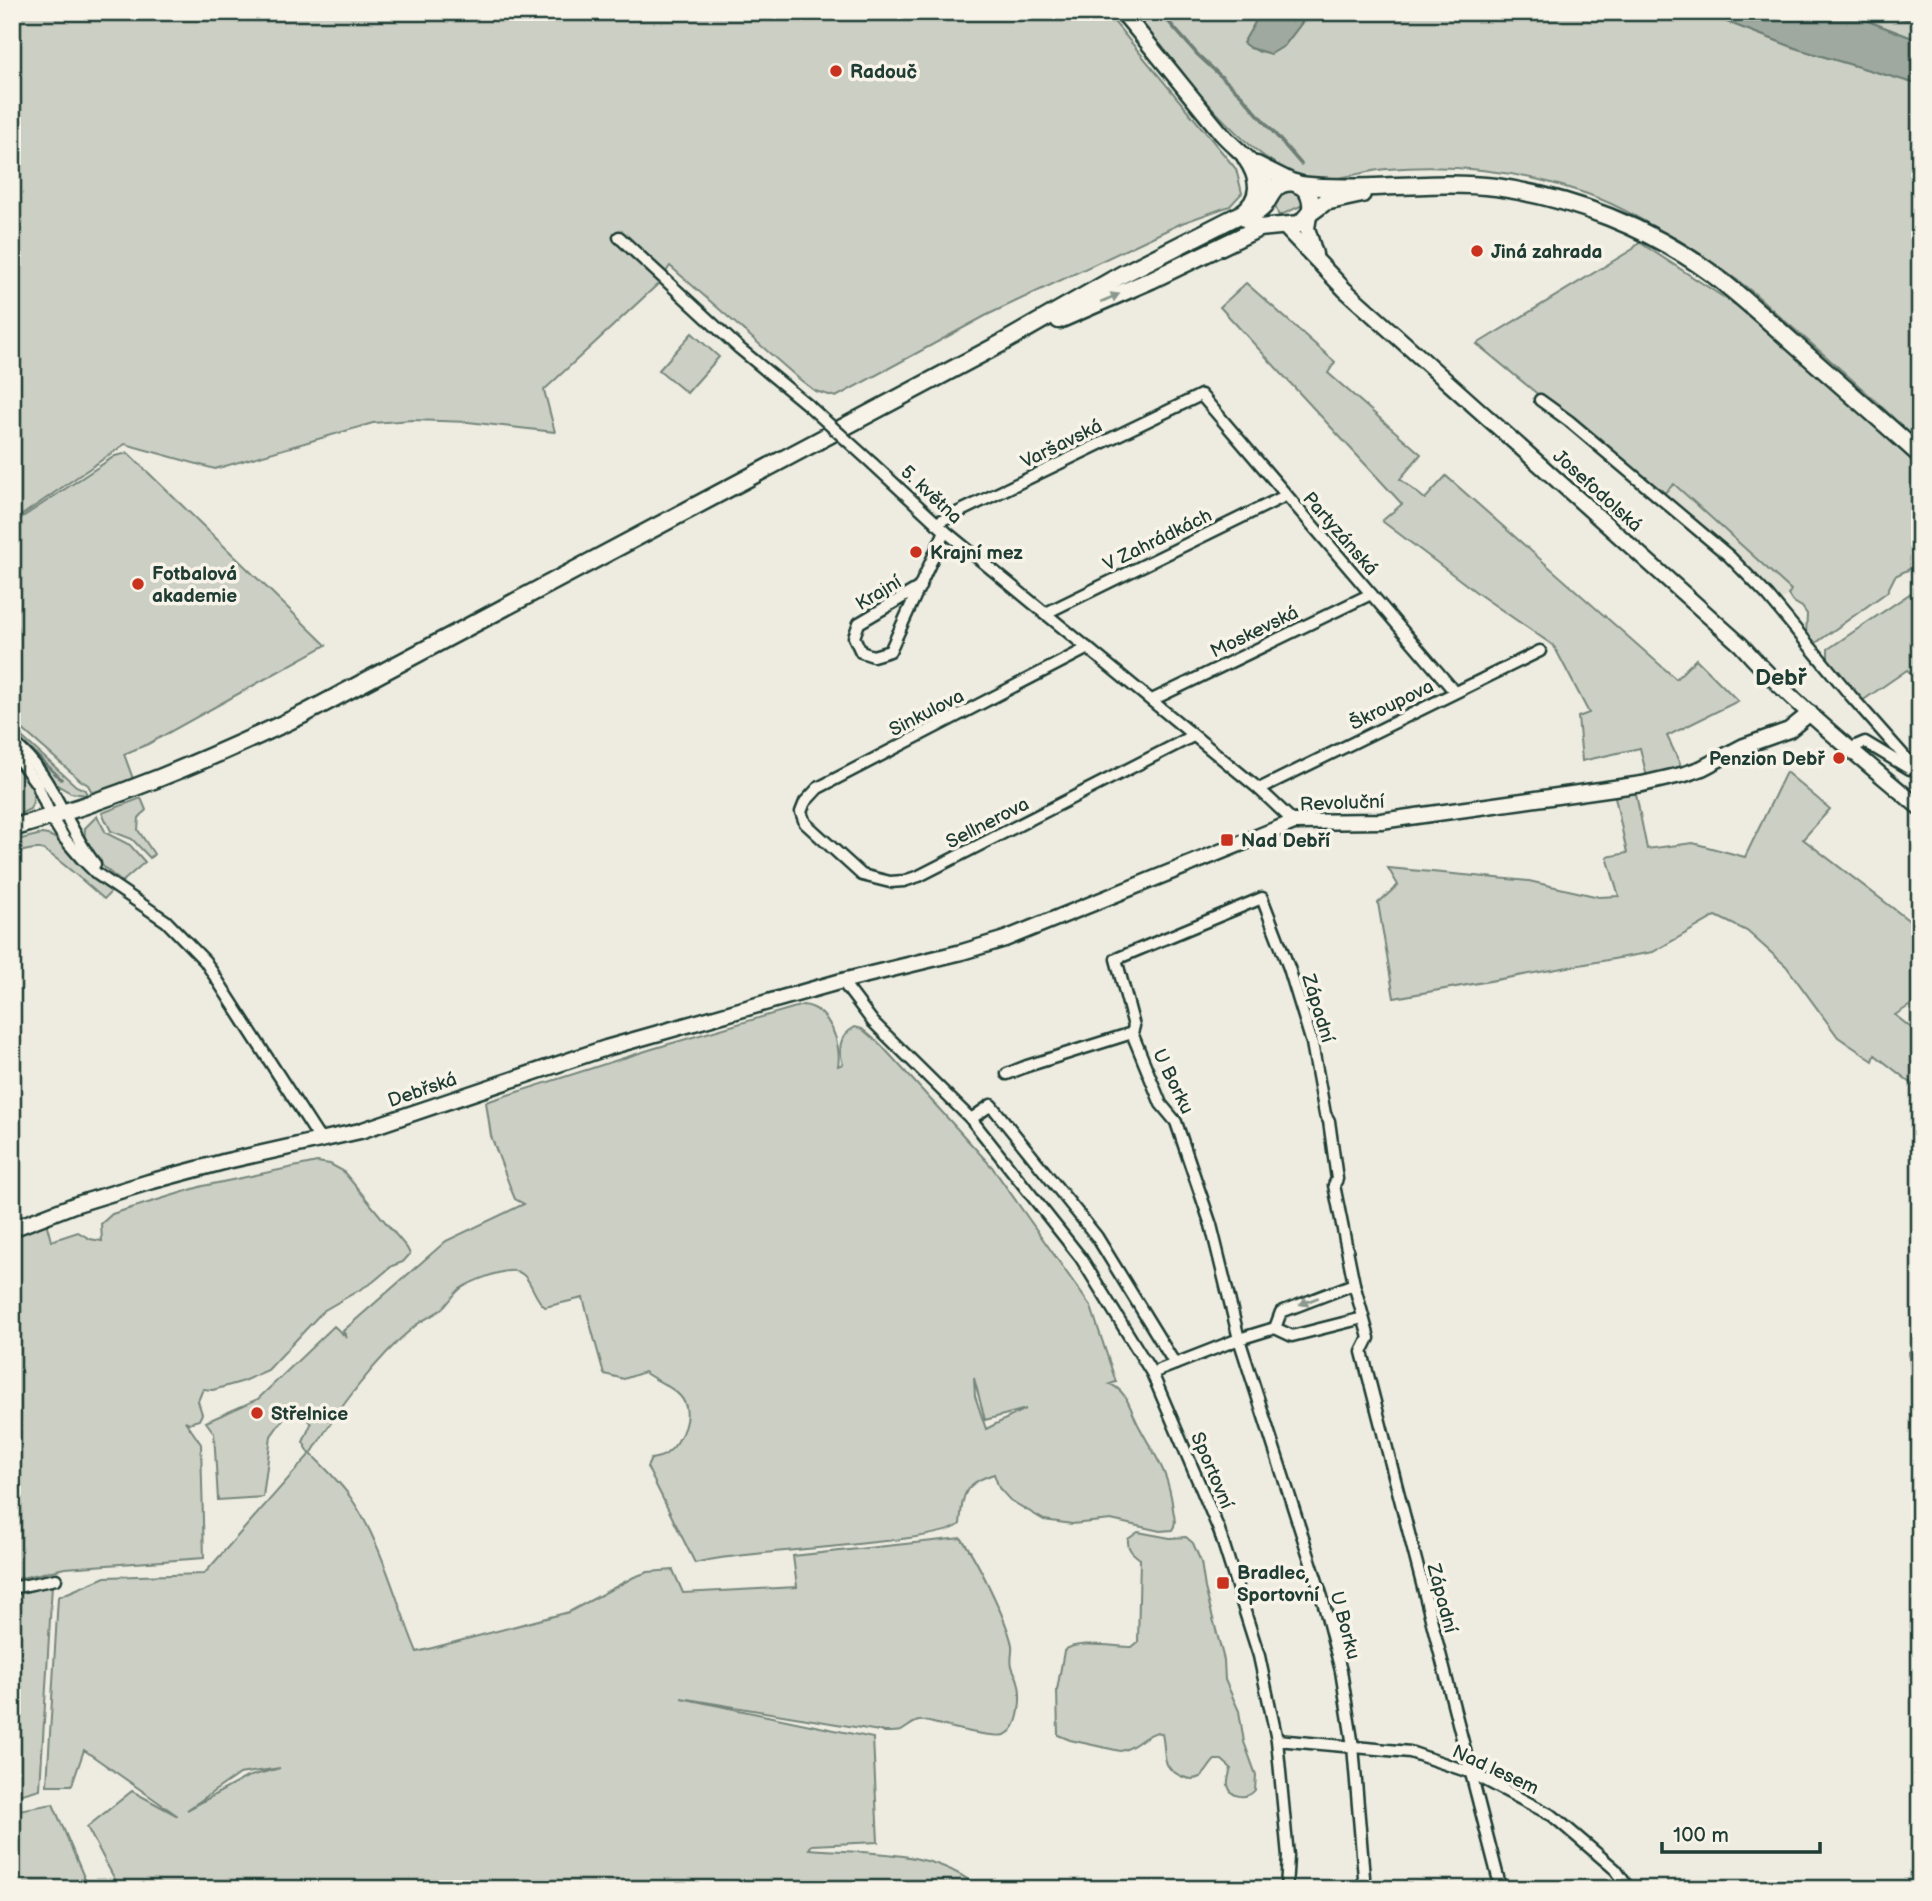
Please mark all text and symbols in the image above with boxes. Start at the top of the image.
place label: Radouč [850,61,918,84]
marker: Radouč [828,63,844,79]
place label: Jiná zahrada [1491,241,1602,264]
marker: Jiná zahrada [1469,243,1485,259]
one-way arrow [1100,292,1120,304]
street label: Varšavská [1017,415,1106,474]
street label: Josefodolská [1548,445,1646,537]
street label: 5. května [895,461,967,529]
street label: Partyzánská [1297,488,1382,580]
street label: V Zahrádkách [1099,504,1216,577]
place label: Krajní mez [930,542,1024,565]
marker: Krajní mez [908,544,924,560]
place label: Fotbalová akademie [152,563,237,608]
street label: Krajní [852,570,906,616]
marker: Fotbalová akademie [130,576,146,592]
street label: Moskevská [1207,601,1302,664]
district label: Debř [1755,664,1808,692]
street label: Škroupova [1346,675,1438,736]
street label: Sinkulova [885,685,968,742]
place label: Penzion Debř [1709,748,1825,771]
marker: Penzion Debř [1831,750,1847,766]
street label: Revoluční [1299,791,1385,816]
street label: Sellnerova [942,793,1033,854]
place label: Nad Debří [1241,830,1330,853]
marker: Nad Debří [1219,832,1235,848]
street label: Západní [1296,971,1339,1046]
street label: U Borku [1147,1045,1198,1118]
street label: Debřská [385,1068,460,1113]
one-way arrow [1299,1296,1320,1307]
place label: Střelnice [271,1403,348,1426]
marker: Střelnice [249,1405,265,1421]
street label: Sportovní [1185,1429,1238,1513]
street label: Západní [1421,1561,1462,1636]
place label: Bradlec, Sportovní [1237,1562,1319,1607]
marker: Bradlec, Sportovní [1215,1575,1231,1591]
street label: U Borku [1324,1589,1365,1662]
street label: Nad lesem [1448,1740,1542,1800]
scale bar [1662,1810,1820,1854]
text: 100 m [1673,1823,1729,1848]

